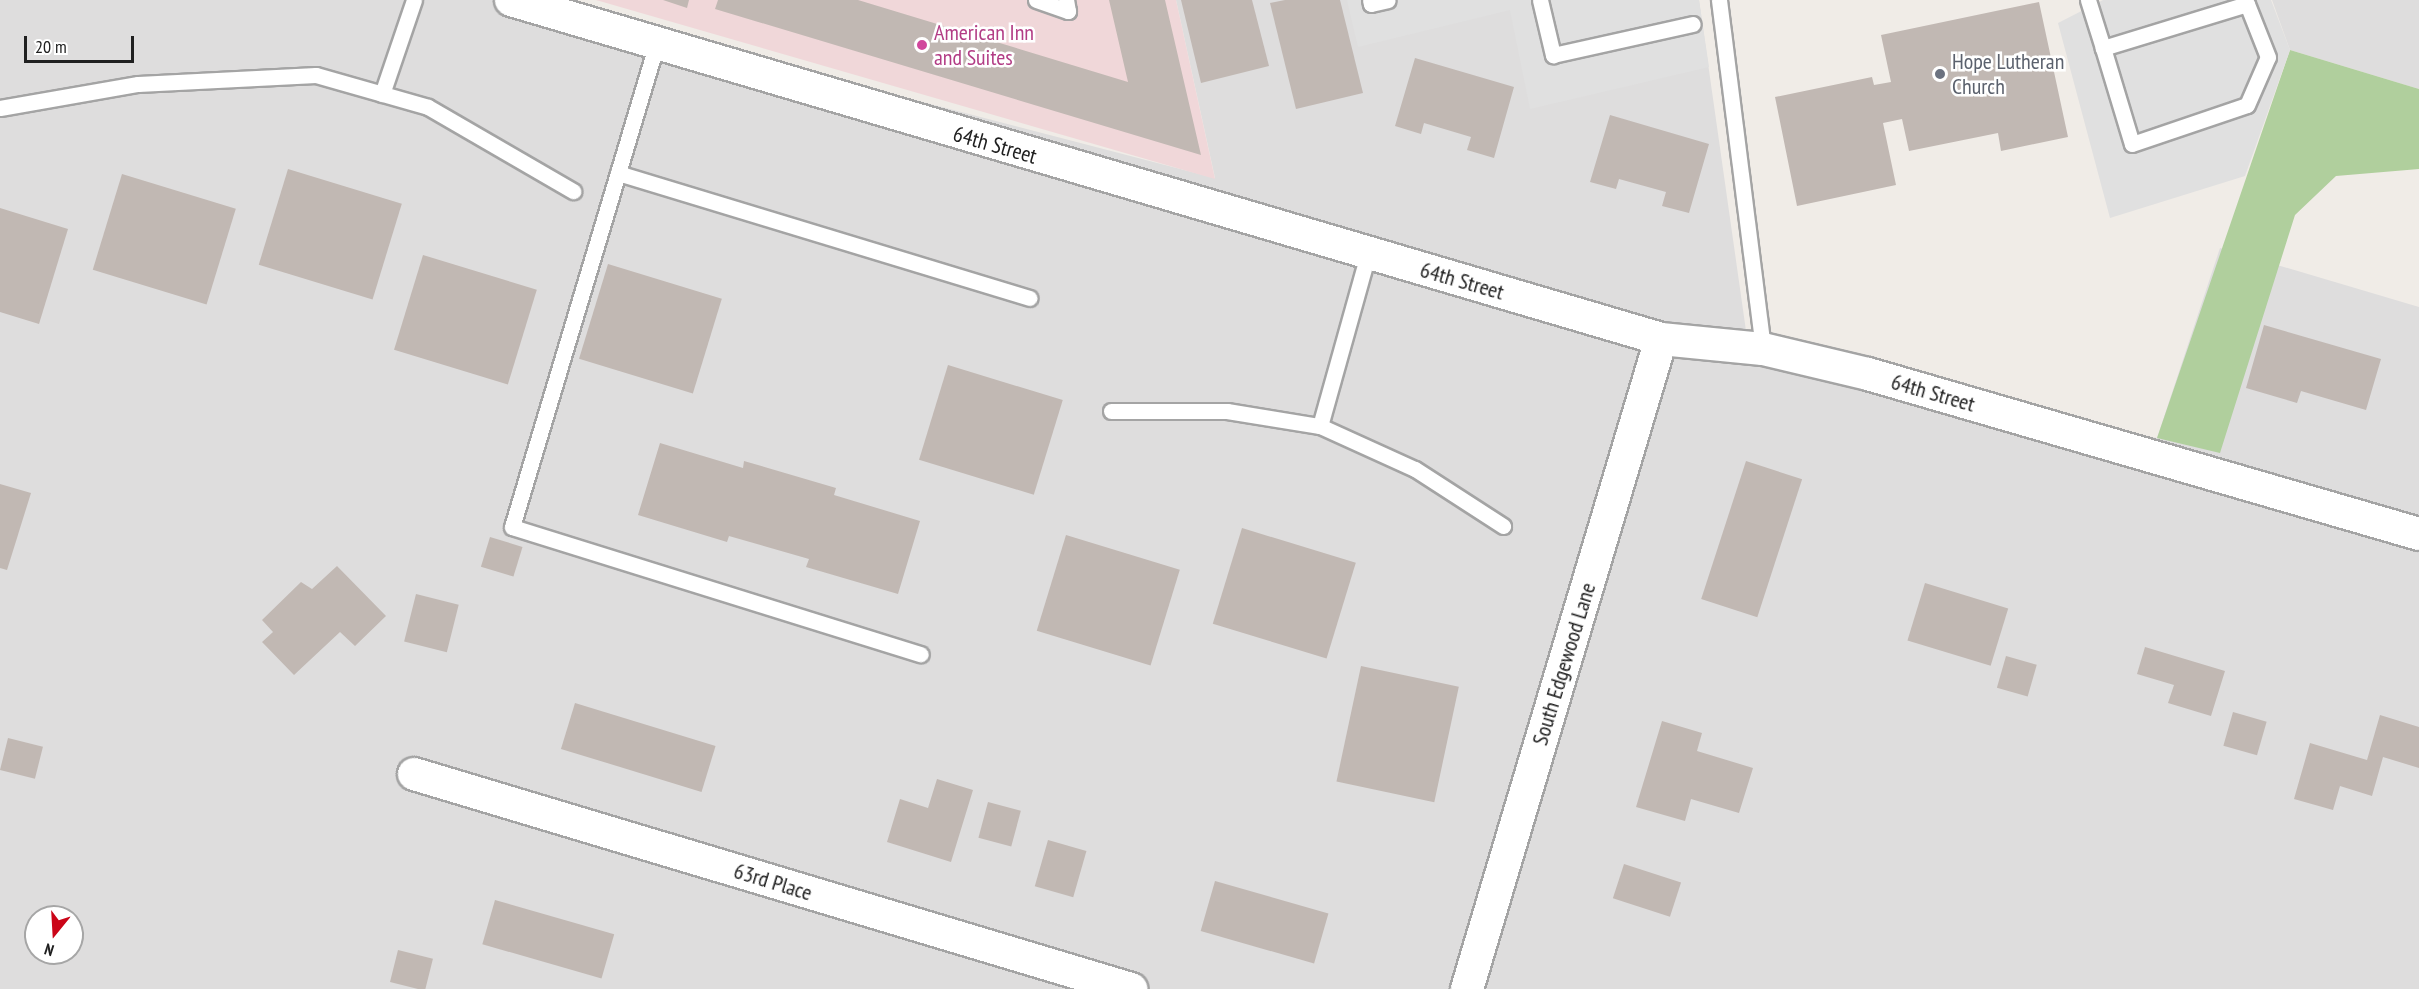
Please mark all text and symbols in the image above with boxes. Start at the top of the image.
place label: American Inn and Suites [934,19,1034,70]
scale bar [27,24,136,62]
text: 20 m [35,35,67,58]
marker: American Inn and Suites [915,38,929,52]
place label: Hope Lutheran Church [1952,48,2064,100]
marker: Hope Lutheran Church [1933,67,1947,81]
street label: 64th Street [950,120,1040,170]
street label: 64th Street [1417,256,1507,306]
street label: 64th Street [1888,368,1978,418]
street label: South Edgewood Lane [1527,580,1601,748]
street label: 63rd Place [731,858,815,906]
north arrow [24,905,84,965]
text: N [42,939,56,961]

